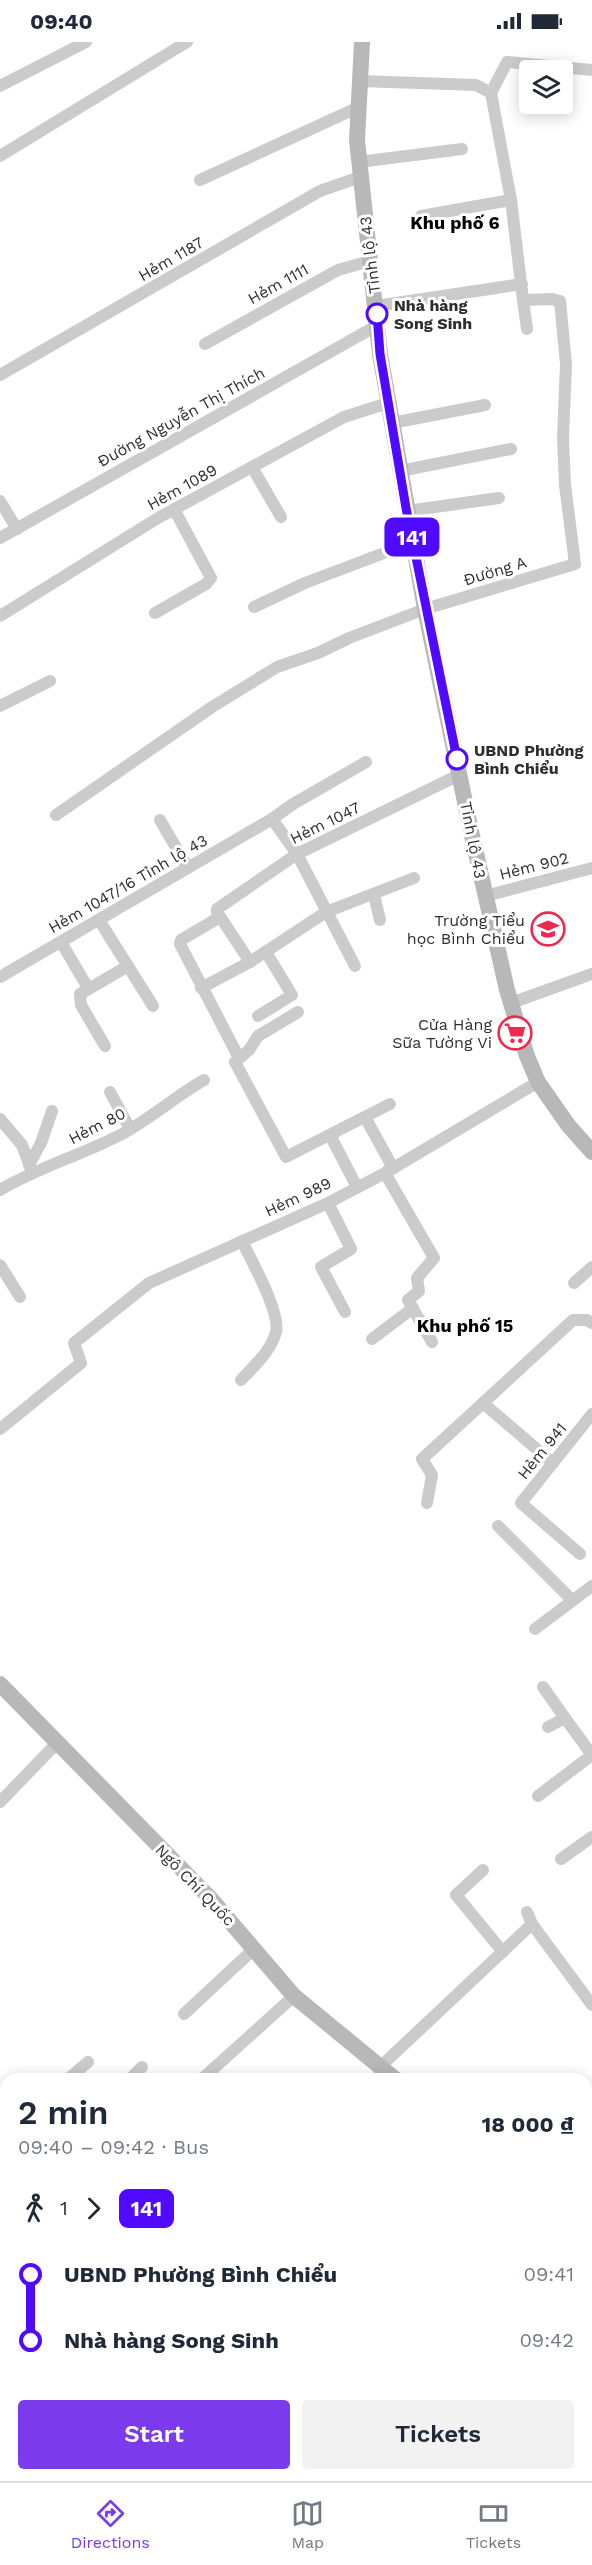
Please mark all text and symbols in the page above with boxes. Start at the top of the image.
text: 09:40 [30,9,93,34]
map controls [519,60,573,114]
button: layers [519,60,573,114]
district label: Khu phố 6 [410,212,500,233]
street label: Tỉnh lộ 43 [356,215,384,295]
street label: Hẻm 1187 [135,233,207,285]
street label: Hẻm 1111 [244,260,312,308]
place label: Nhà hàng Song Sinh [394,296,472,333]
marker: Nhà hàng Song Sinh [366,303,388,325]
street label: Đường Nguyễn Thị Thích [94,363,268,471]
street label: Hẻm 1089 [144,460,220,514]
line badge: 141 [378,518,446,556]
text: 141 [396,525,428,550]
street label: Đường A [461,552,529,590]
place label: UBND Phường Bình Chiểu [474,741,583,778]
marker: UBND Phường Bình Chiểu [446,748,468,770]
street label: Hẻm 1047 [287,798,363,848]
street label: Tỉnh lộ 43 [456,800,490,880]
street label: Hẻm 1047/16 Tỉnh lộ 43 [45,831,211,937]
street label: Hẻm 902 [497,848,571,884]
place label: Trường Tiểu học Bình Chiểu [407,911,525,948]
school or university icon: Trường Tiểu học Bình Chiểu [530,911,566,947]
place label: Cửa Hàng Sữa Tường Vi [392,1015,492,1052]
supermarket icon: Cửa Hàng Sữa Tường Vi [497,1015,533,1051]
street label: Hẻm 80 [65,1104,129,1148]
street label: Hẻm 989 [262,1173,334,1221]
district label: Khu phố 15 [417,1315,513,1336]
street label: Hẻm 941 [513,1419,571,1483]
street label: Ngô Chí Quốc [151,1840,239,1930]
text: 2 min [18,2093,109,2132]
text: 18 000 ₫ [482,2112,574,2137]
text: 09:40 – 09:42 · Bus [18,2135,209,2159]
icon: walk [18,2192,51,2225]
icon: forward [77,2192,110,2225]
text: 1 [60,2196,68,2220]
text: 141 [131,2196,162,2221]
text: UBND Phường Bình Chiểu [64,2262,337,2287]
text: 09:41 [524,2262,574,2286]
text: Nhà hàng Song Sinh [64,2328,279,2353]
text: 09:42 [519,2328,574,2352]
button: Start [18,2400,290,2469]
button: Tickets [302,2400,574,2469]
tab: Directions [71,2497,150,2552]
tab: Map [291,2497,324,2552]
tab: Tickets [466,2497,521,2552]

